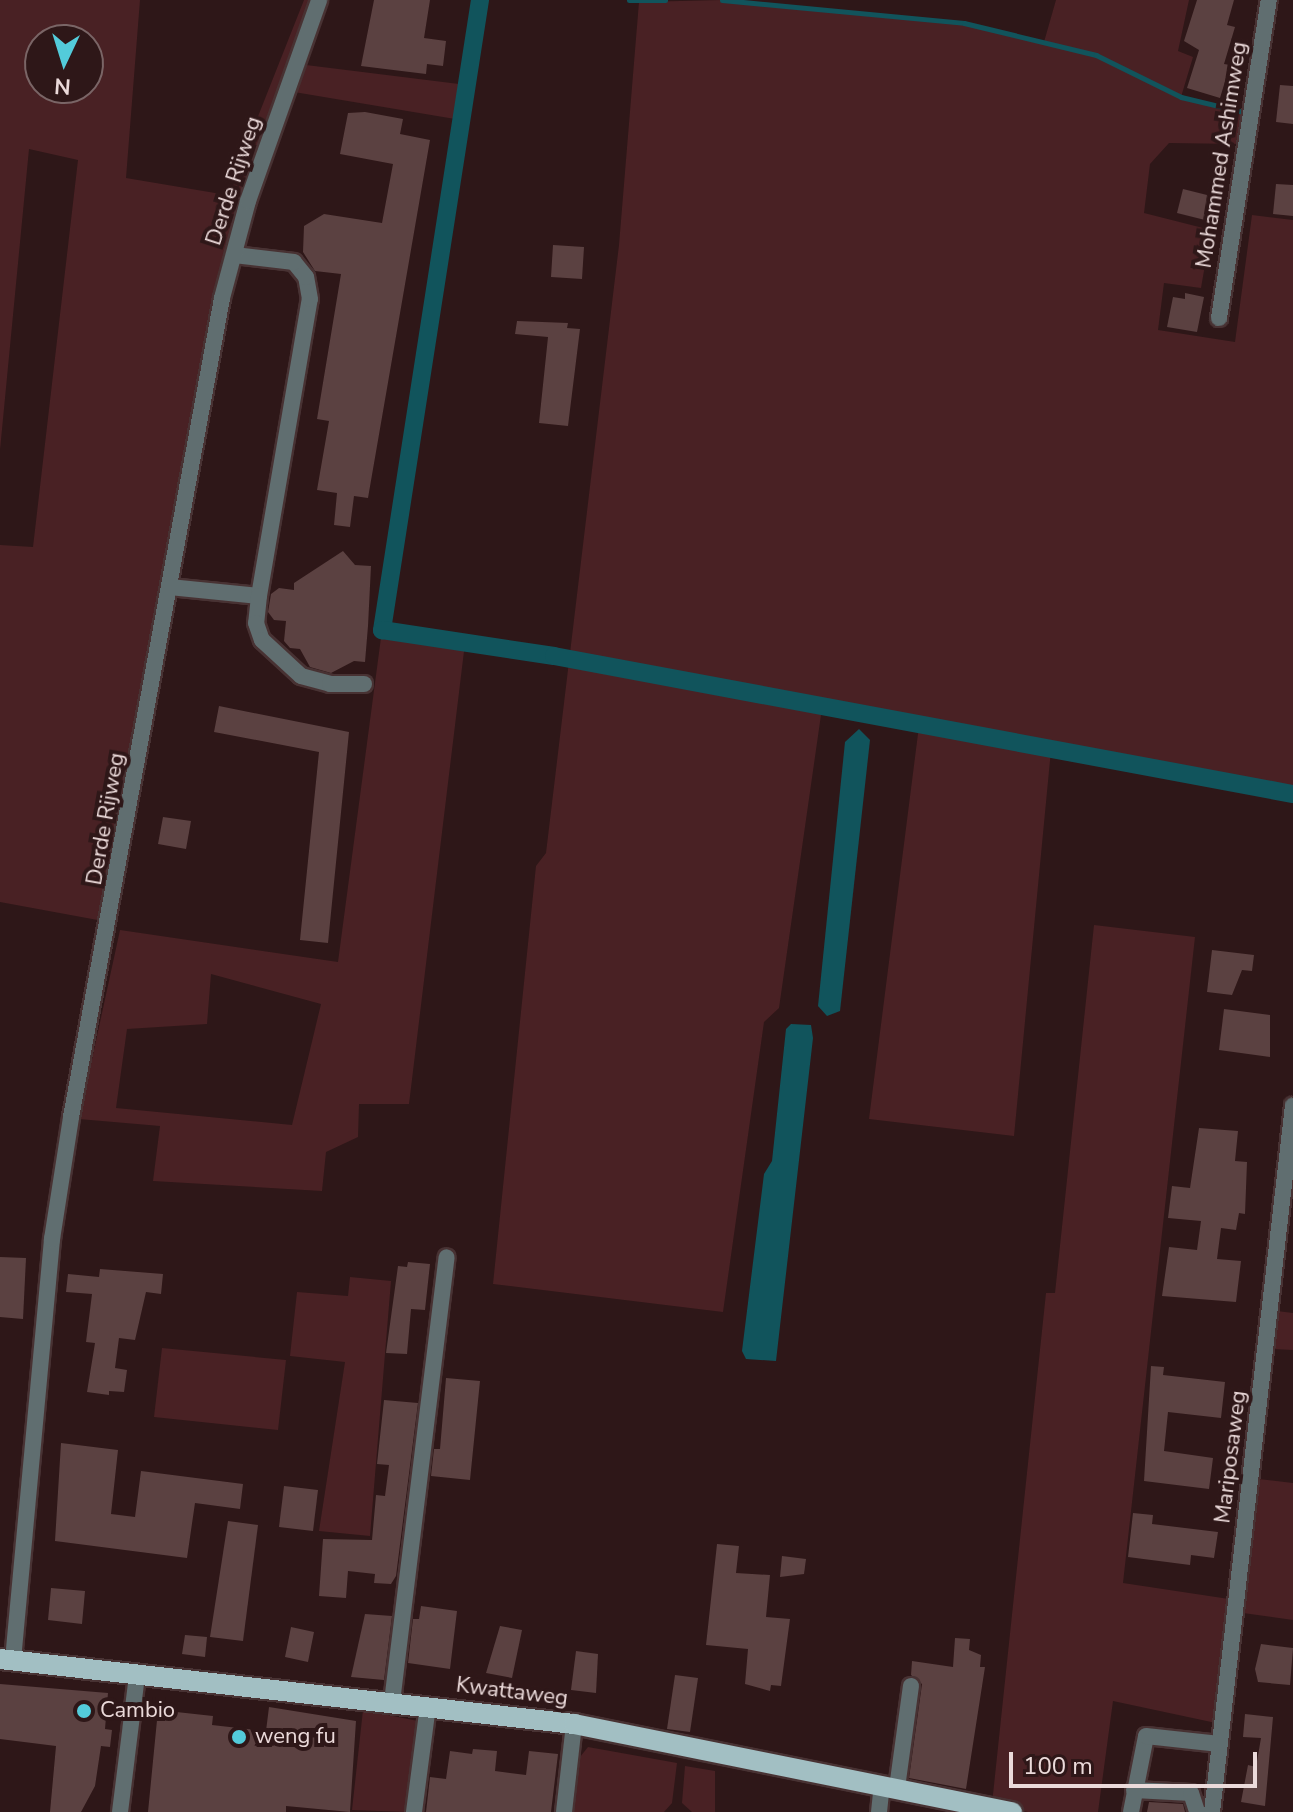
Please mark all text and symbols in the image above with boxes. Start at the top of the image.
north arrow [24,24,104,104]
street label: Mohammed Ashimweg [1191,40,1253,270]
text: N [53,70,72,101]
street label: Derde Rijweg [201,113,267,249]
street label: Derde Rijweg [81,751,131,887]
street label: Mariposaweg [1210,1389,1252,1525]
street label: Kwattaweg [454,1672,570,1712]
place label: Cambio [100,1698,175,1724]
marker: Cambio [75,1702,93,1720]
place label: weng fu [255,1724,336,1750]
marker: weng fu [230,1728,248,1746]
scale bar [1013,1736,1261,1786]
text: 100 m [1023,1750,1093,1782]

